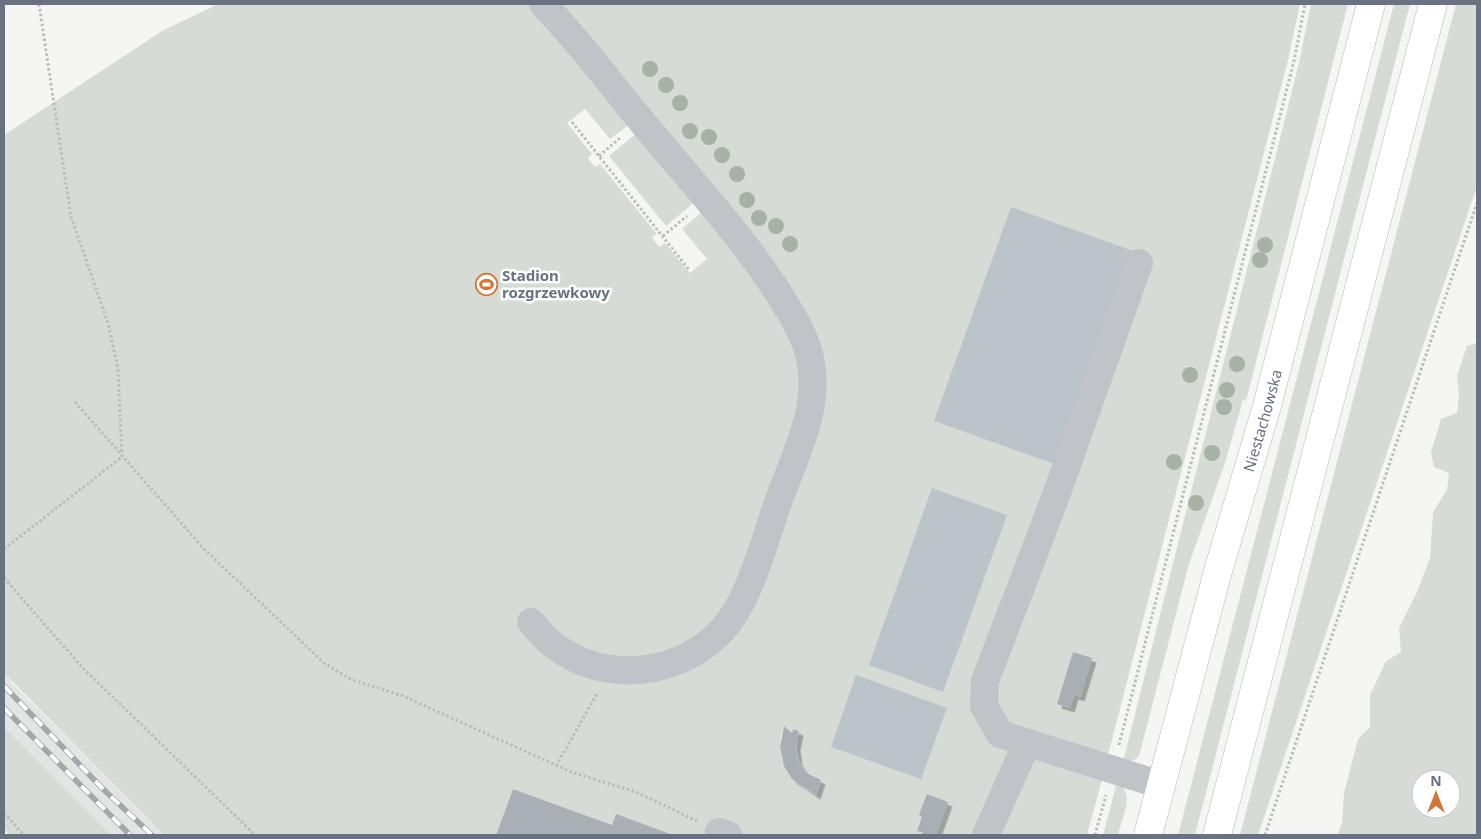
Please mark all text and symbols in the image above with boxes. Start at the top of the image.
place label: Stadion rozgrzewkowy [502,265,610,302]
sports icon: Stadion rozgrzewkowy [474,272,498,296]
street label: Niestachowska [1238,367,1286,474]
north arrow [1411,769,1461,819]
text: N [1430,771,1442,790]

